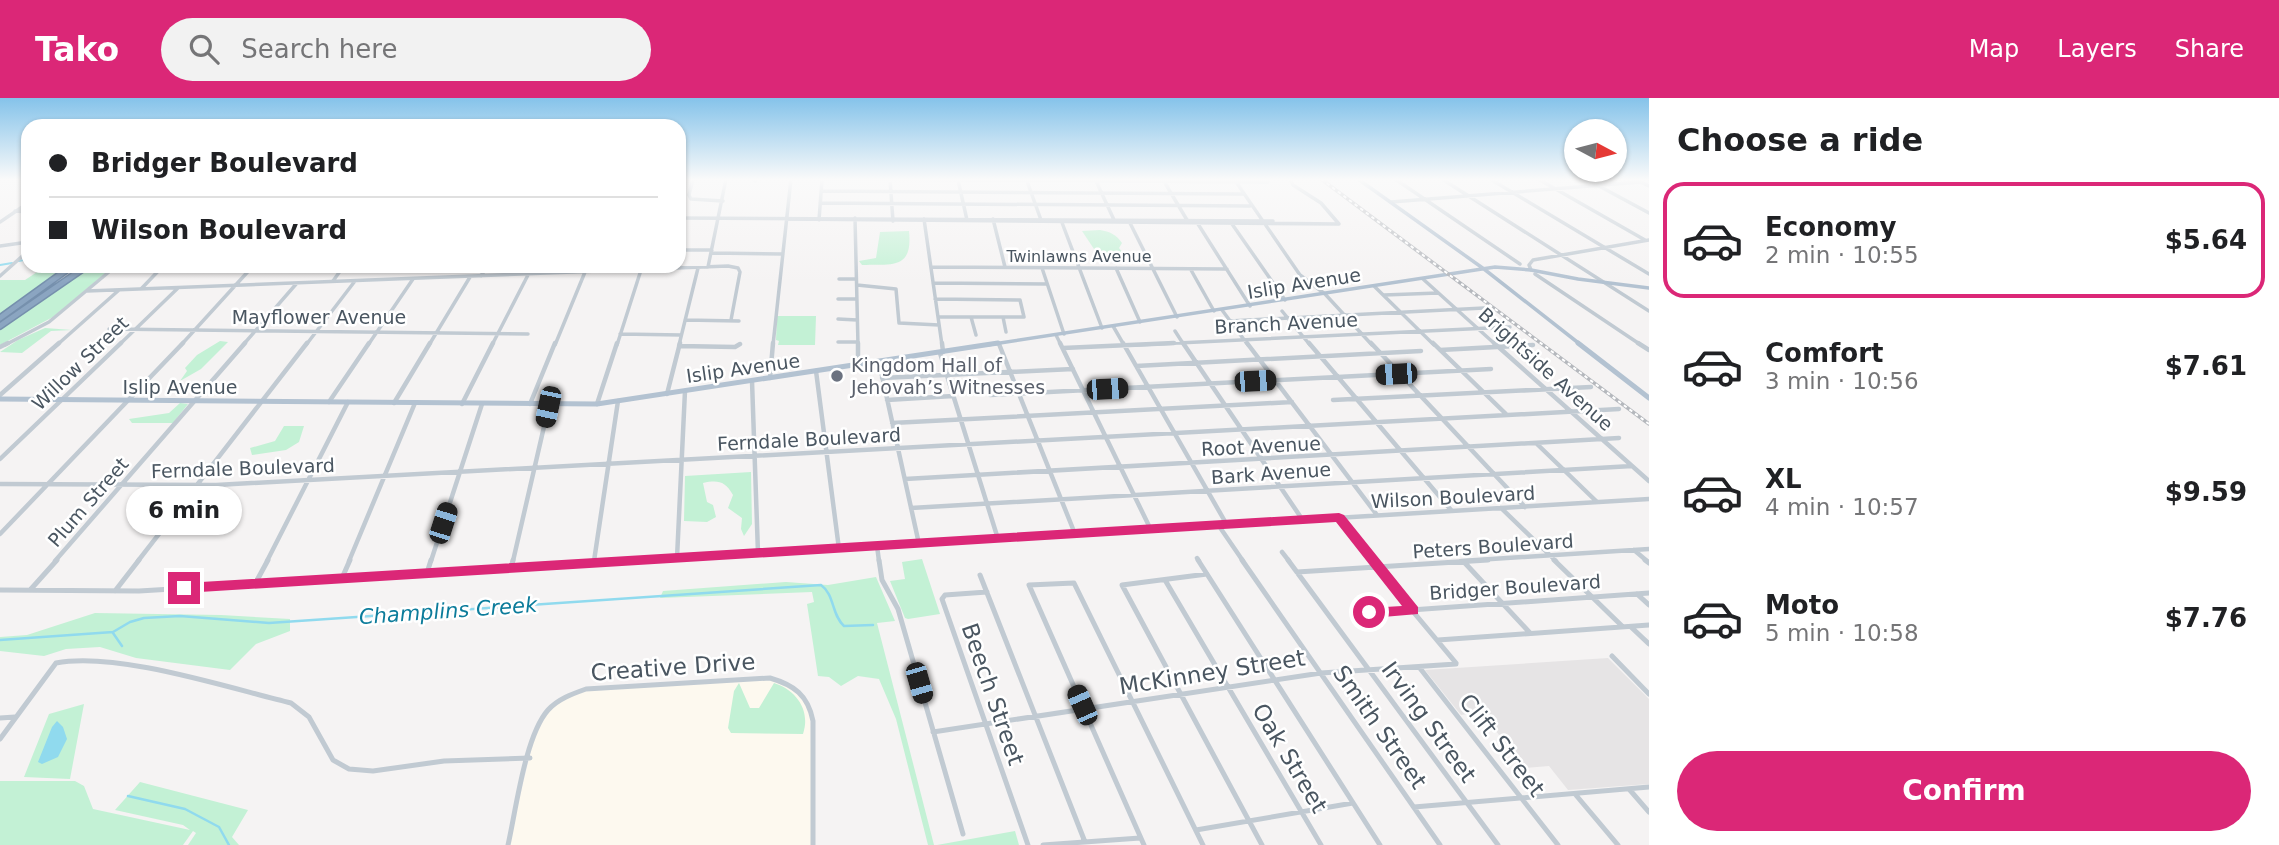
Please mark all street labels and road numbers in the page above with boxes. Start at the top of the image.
street label: Twinlawns Avenue [1005,247,1152,266]
street label: Islip Avenue [1246,263,1362,303]
street label: Brightside Avenue [1474,303,1618,435]
street label: Mayflower Avenue [232,306,406,328]
street label: Branch Avenue [1214,308,1358,338]
street label: Willow Street [27,312,133,414]
street label: Islip Avenue [685,349,801,387]
street label: Islip Avenue [123,376,237,398]
street label: Ferndale Boulevard [717,423,901,455]
street label: Root Avenue [1201,432,1321,460]
street label: Plum Street [43,453,133,551]
street label: Ferndale Boulevard [151,454,335,482]
street label: Bark Avenue [1210,458,1332,488]
street label: Wilson Boulevard [1370,482,1536,512]
street label: Peters Boulevard [1412,529,1574,563]
street label: Bridger Boulevard [1428,570,1602,604]
street label: Beech Street [957,620,1029,768]
street label: McKinney Street [1117,644,1307,700]
street label: Creative Drive [590,648,756,686]
street label: Irving Street [1377,657,1481,787]
street label: Smith Street [1328,660,1432,794]
street label: Clift Street [1454,689,1550,801]
street label: Oak Street [1247,699,1333,817]

